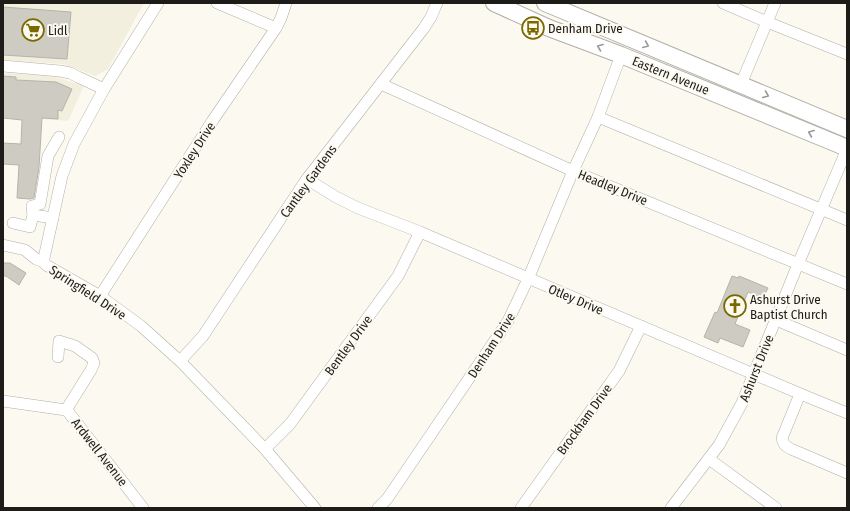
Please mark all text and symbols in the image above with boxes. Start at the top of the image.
bus stop icon: Denham Drive [520,15,546,41]
supermarket icon: Lidl [20,17,46,43]
place label: Denham Drive [548,21,623,36]
place label: Lidl [48,23,68,38]
one-way arrow [641,40,649,48]
one-way arrow [596,44,603,52]
street label: Eastern Avenue [630,53,712,98]
one-way arrow [761,90,769,98]
street label: Yoxley Drive [171,119,218,181]
one-way arrow [808,129,815,137]
street label: Cantley Gardens [277,142,340,221]
street label: Headley Drive [576,167,650,208]
street label: Springfield Drive [47,262,129,323]
street label: Otley Drive [546,281,606,318]
place label: Ashurst Drive Baptist Church [750,292,828,322]
church icon: Ashurst Drive Baptist Church [722,293,748,319]
street label: Denham Drive [465,310,518,381]
street label: Bentley Drive [322,312,375,378]
street label: Ashurst Drive [736,333,777,404]
street label: Brockham Drive [554,381,615,457]
street label: Ardwell Avenue [68,415,131,489]

